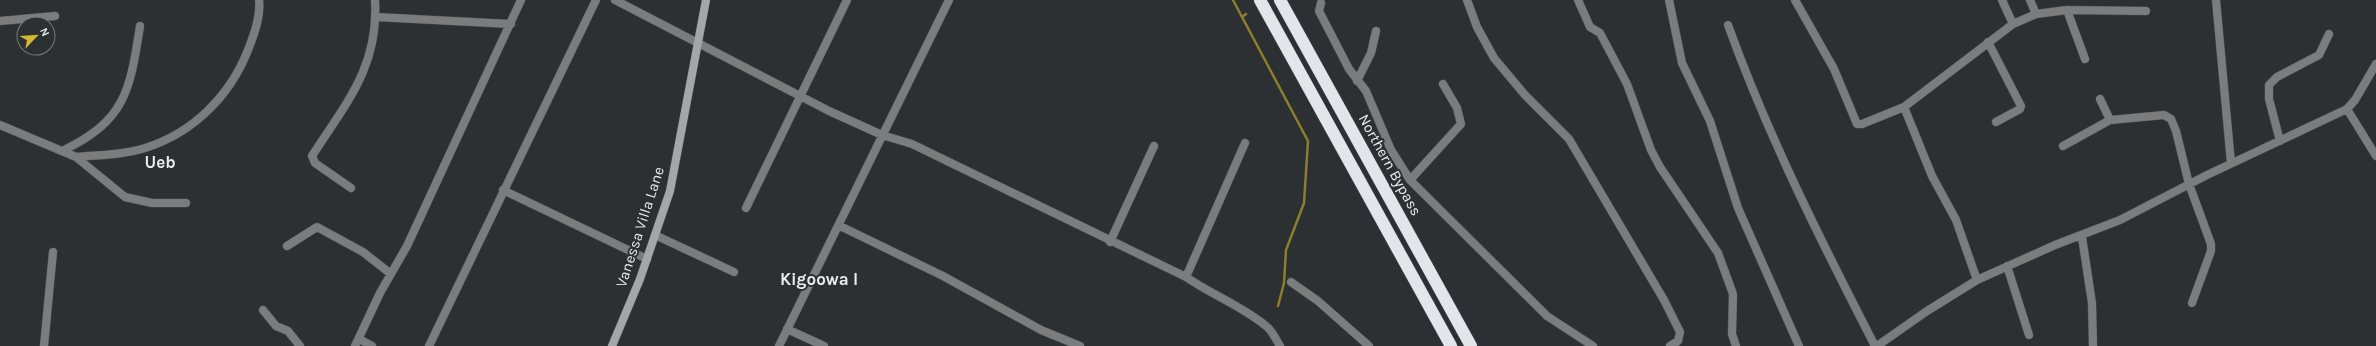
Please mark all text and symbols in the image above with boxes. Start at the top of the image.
north arrow [16,16,56,56]
text: N [37,26,52,38]
street label: Northern Bypass [1355,111,1425,219]
district label: Ueb [144,152,176,172]
street label: Vanessa Villa Lane [612,164,668,290]
district label: Kigoowa I [780,269,858,289]

